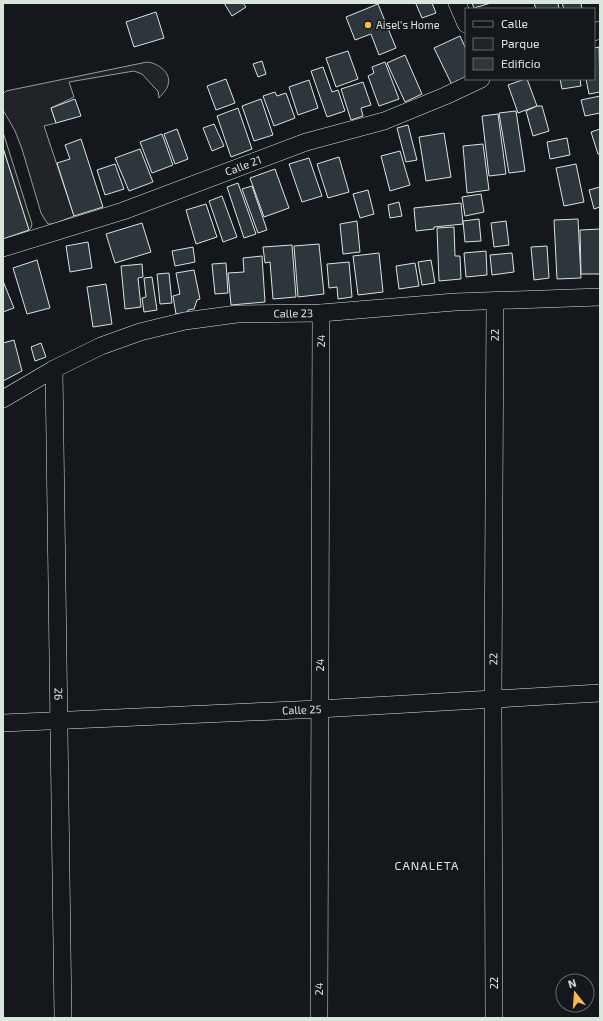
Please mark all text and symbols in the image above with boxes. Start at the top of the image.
legend [465,8,595,80]
text: Calle [501,16,528,30]
place label: Aisel's Home [376,18,440,31]
marker: Aisel's Home [363,20,373,30]
text: Parque [501,36,539,50]
text: Edificio [501,56,541,70]
street label: Calle 21 [223,152,263,178]
street label: Calle 23 [273,306,313,320]
street label: 22 [488,329,501,341]
street label: 24 [314,334,327,347]
street label: 22 [486,653,499,665]
street label: 24 [313,658,326,671]
street label: 26 [52,688,66,700]
street label: Calle 25 [282,702,322,717]
district label: CANALETA [395,858,459,872]
north arrow [555,973,595,1013]
text: N [566,976,578,990]
street label: 22 [487,977,500,989]
street label: 24 [312,982,325,995]

